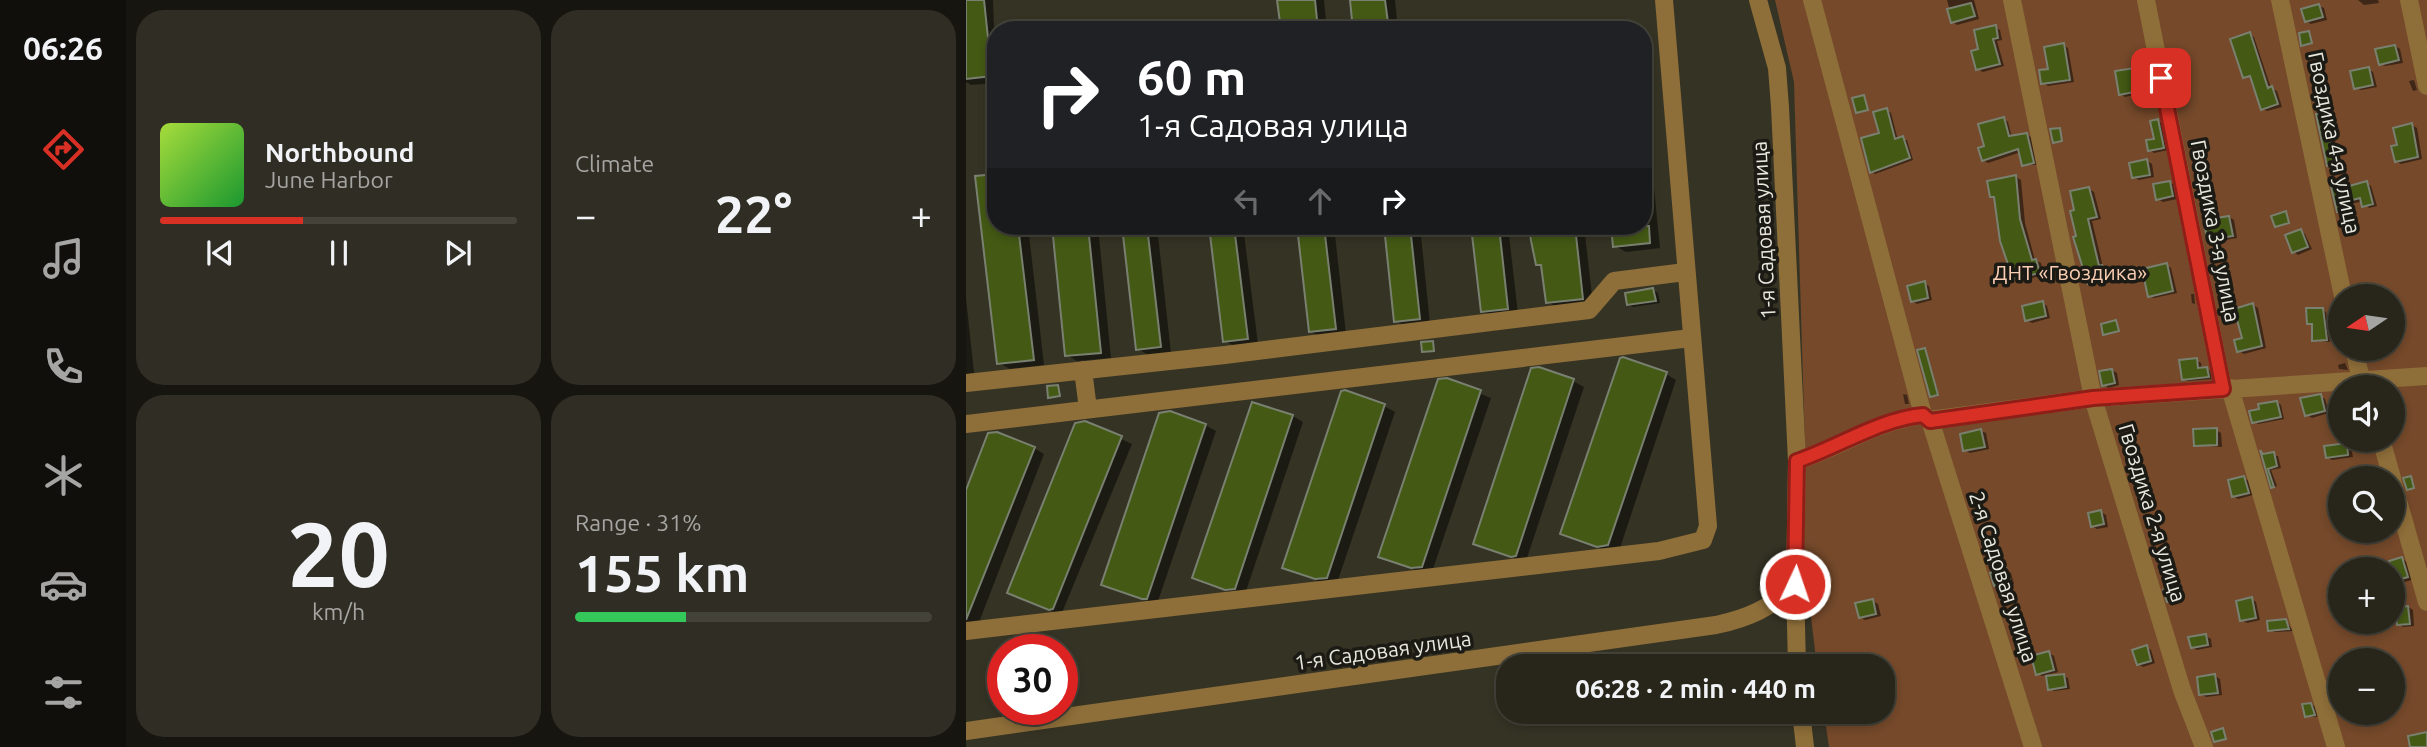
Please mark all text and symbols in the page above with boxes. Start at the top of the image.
text: 06:26 [23,30,103,66]
pin [2131,48,2191,108]
icon: right [1022,49,1113,140]
text: 60 m [1137,49,1246,104]
street label: Гвоздика 4-я улица [2304,50,2366,236]
icon: arrive [2142,59,2180,97]
text: 1-я Садовая улица [1137,107,1409,143]
icon: directions [39,125,88,174]
text: Northbound [265,138,414,167]
street label: Гвоздика 3-я улица [2187,138,2245,324]
street label: 1-я Садовая улица [1746,140,1780,320]
text: Climate [575,151,654,176]
text: June Harbor [265,167,393,192]
icon: left [1228,182,1266,220]
icon: ahead [1301,182,1339,220]
icon: right [1374,182,1412,220]
text: 22° [715,185,792,243]
text: − [575,194,596,236]
text: + [911,194,932,236]
icon: music [39,234,88,283]
icon: previous [201,234,239,272]
icon: pause [320,234,358,272]
icon: next [439,234,477,272]
park label: ДНТ «Гвоздика» [1993,260,2147,284]
north arrow [2328,284,2404,360]
map controls [2328,284,2405,725]
icon: phone [39,342,88,391]
button: sound [2328,375,2405,452]
street label: Гвоздика 2-я улица [2114,421,2192,605]
icon: climate [39,451,88,500]
button: search [2328,466,2405,543]
street label: 2-я Садовая улица [1965,488,2043,665]
text: 20 [287,502,390,604]
text: Range · 31% [575,510,702,535]
text: 155 km [575,544,749,602]
position arrow [1758,547,1832,621]
button: + [2328,557,2405,634]
icon: car [39,560,88,609]
text: km/h [312,599,365,624]
street label: 1-я Садовая улица [1293,626,1473,674]
speed limit sign: 30 [987,634,1078,725]
button: − [2328,648,2405,725]
icon: filters [39,668,88,717]
text: 06:28 · 2 min · 440 m [1575,674,1816,703]

